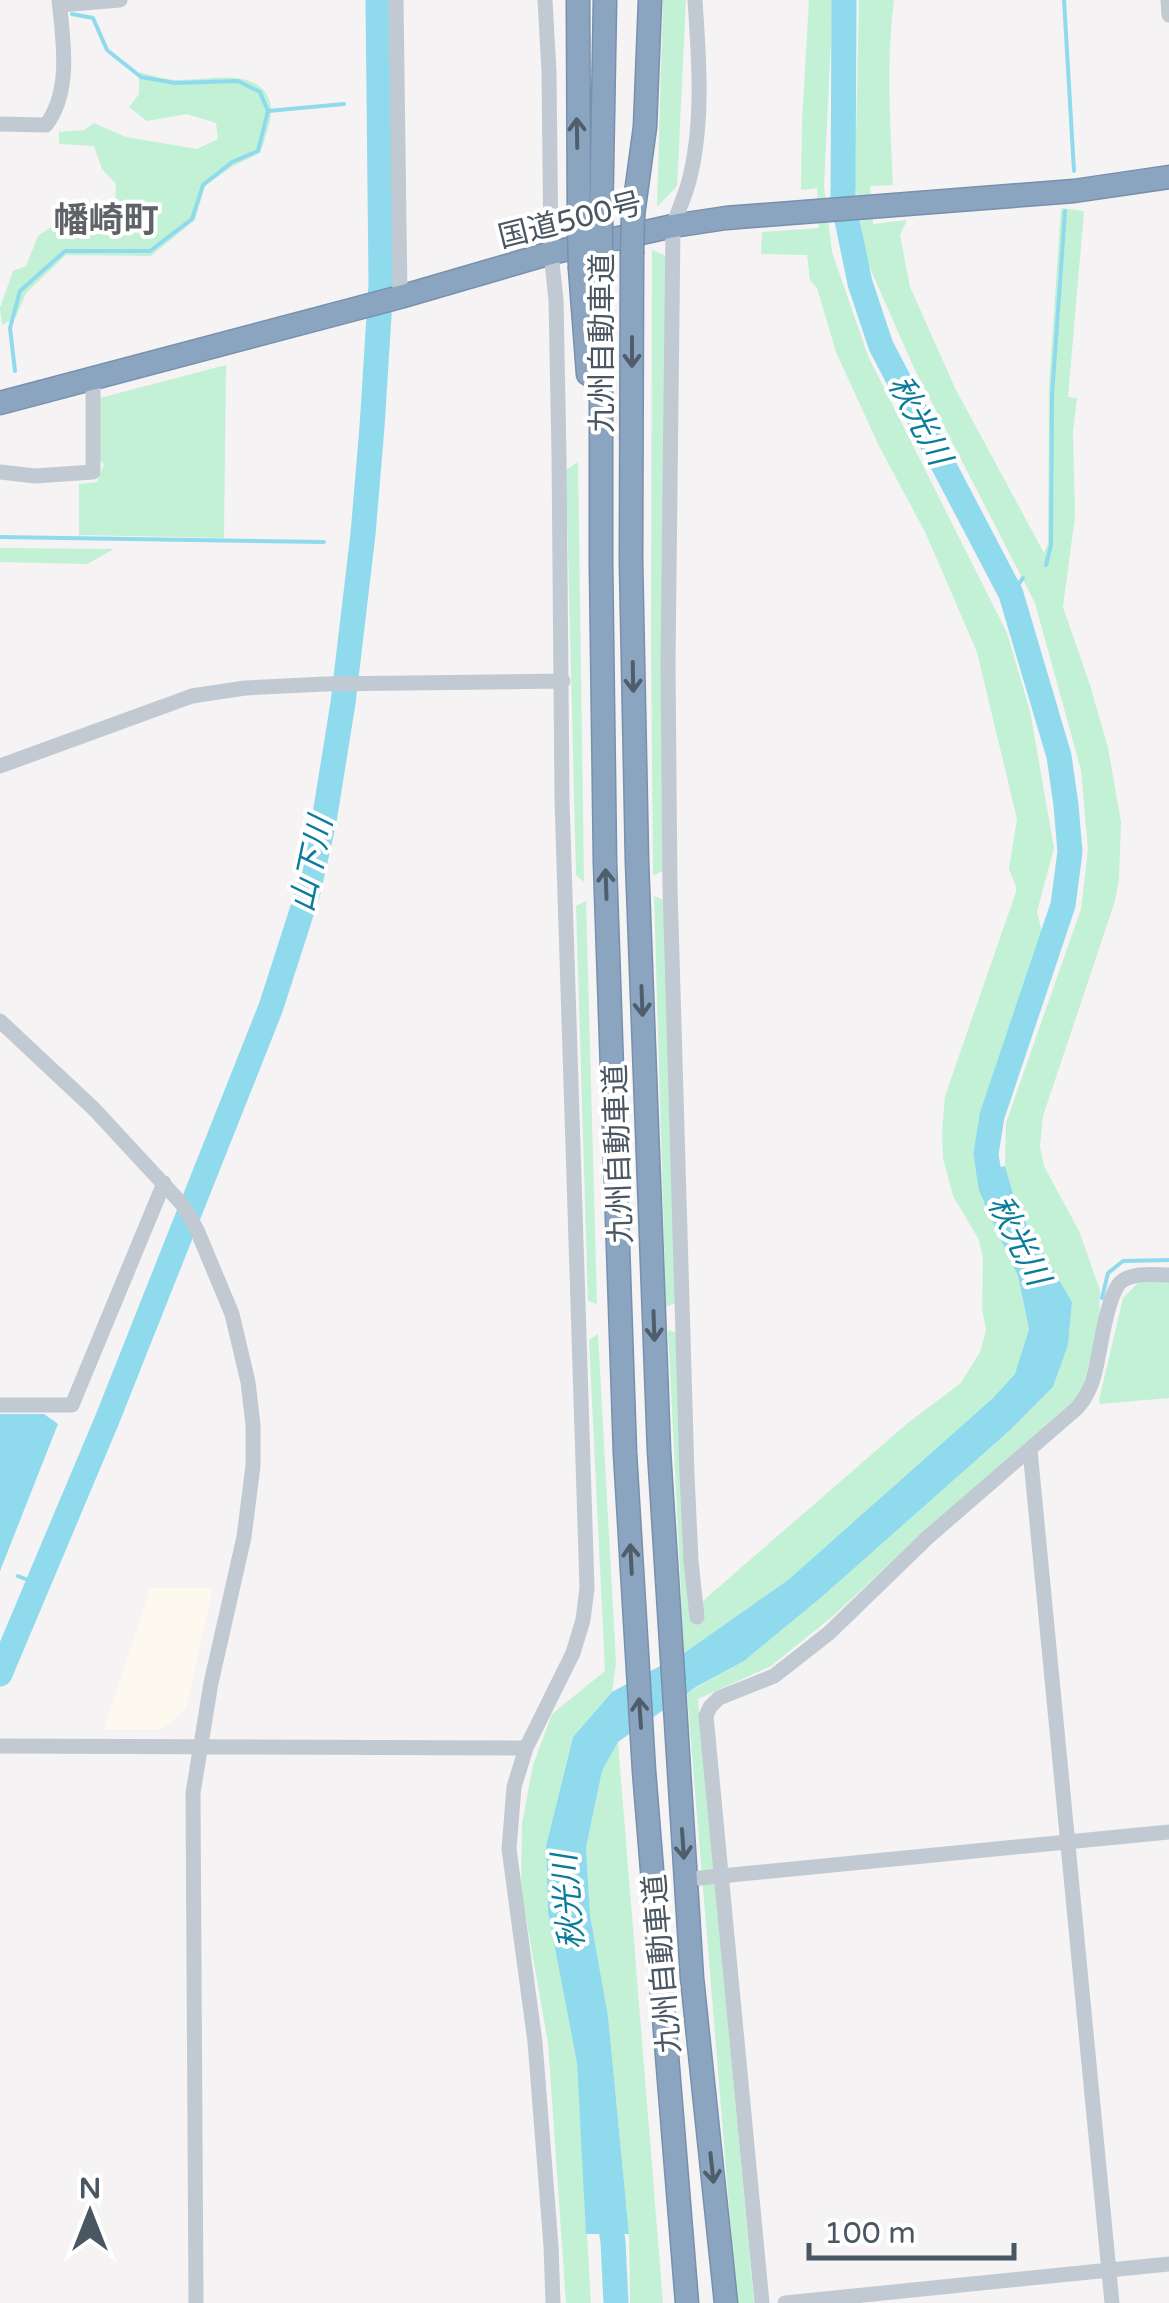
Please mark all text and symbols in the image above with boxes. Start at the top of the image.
one-way arrow [568,117,587,149]
street label: 国道500号 [495,185,646,256]
district label: 幡崎町 [53,200,159,242]
street label: 九州自動車道 [584,253,621,433]
one-way arrow [622,334,642,367]
water label: 秋光川 [880,369,960,474]
one-way arrow [624,660,643,692]
water label: 山下川 [283,810,341,915]
one-way arrow [596,869,615,901]
one-way arrow [633,985,652,1017]
street label: 九州自動車道 [597,1063,640,1245]
water label: 秋光川 [979,1189,1058,1295]
one-way arrow [645,1310,664,1342]
one-way arrow [621,1543,640,1575]
one-way arrow [630,1698,649,1730]
one-way arrow [674,1828,693,1860]
water label: 秋光川 [546,1849,592,1951]
street label: 九州自動車道 [636,1873,689,2055]
one-way arrow [703,2151,722,2184]
north arrow [40,2163,140,2263]
text: N [79,2172,101,2206]
scale bar [809,2198,1014,2260]
text: 100 m [824,2215,916,2252]

